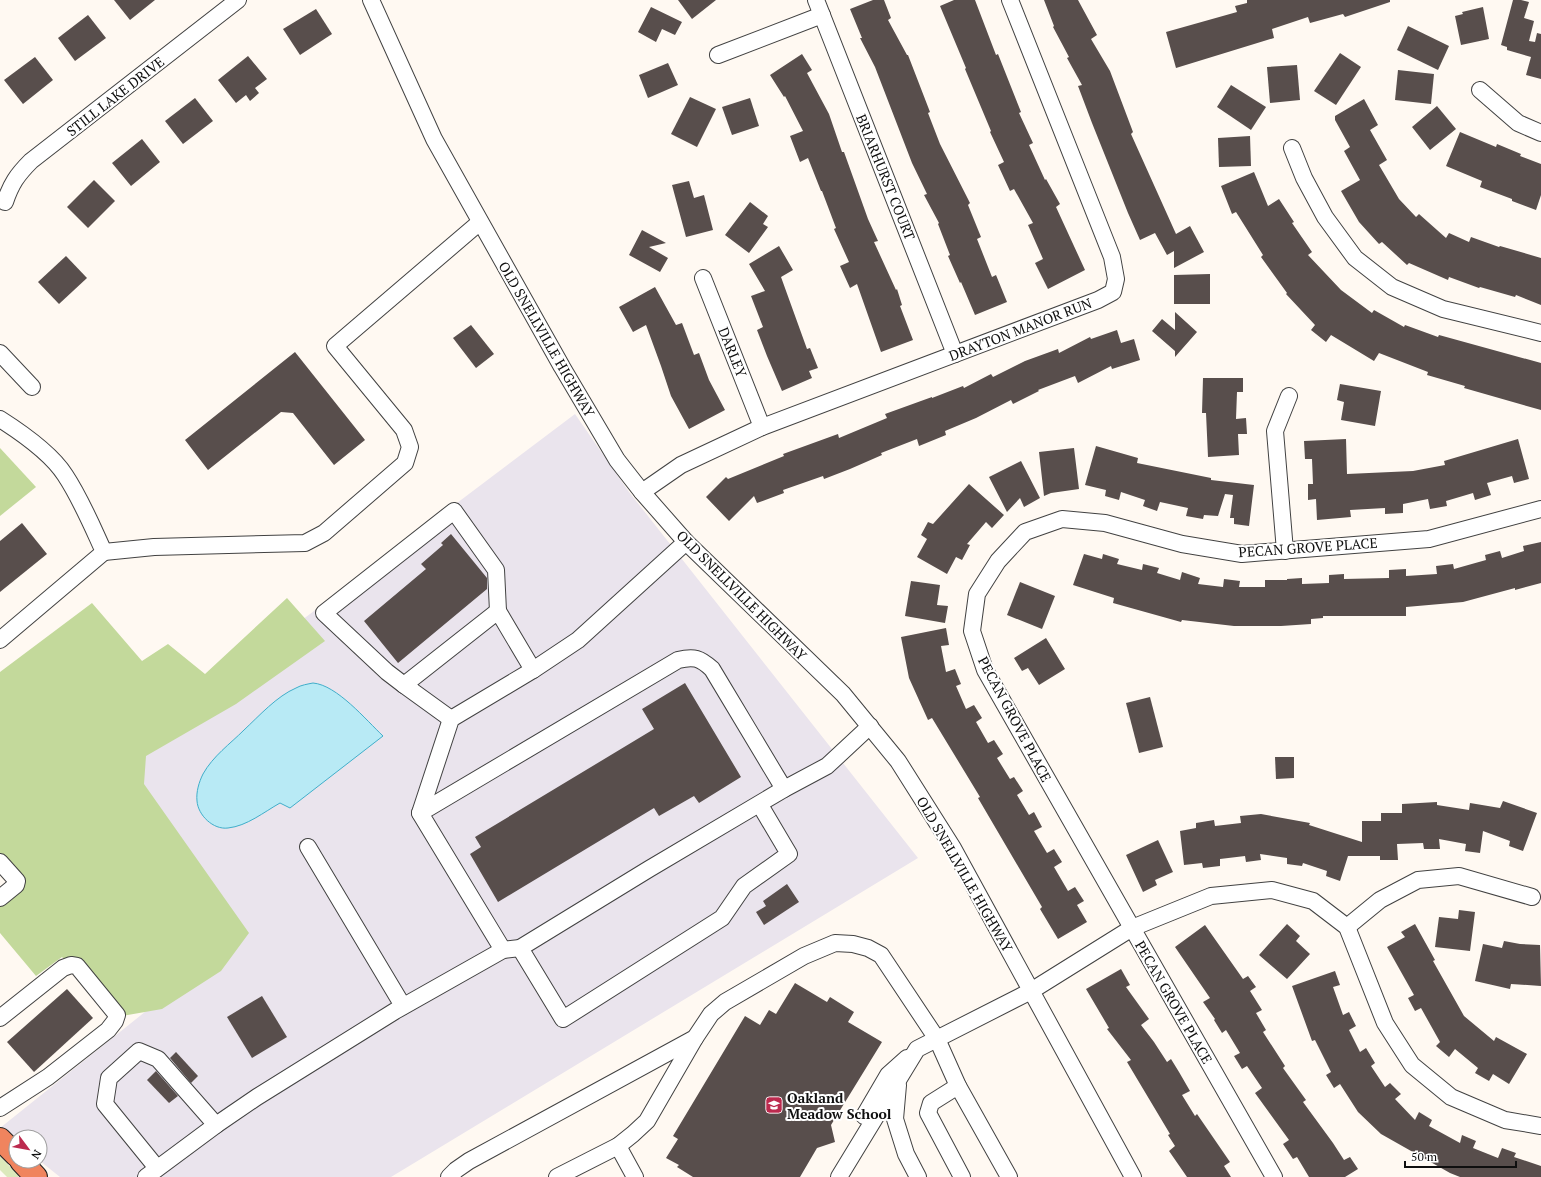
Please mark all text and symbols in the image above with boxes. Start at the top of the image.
street label: STILL LAKE DRIVE [62,52,168,140]
street label: BRIARHURST COURT [852,111,920,243]
street label: OLD SNELLVILLE HIGHWAY [495,258,600,421]
street label: DRAYTON MANOR RUN [946,293,1094,365]
street label: DARLEY [714,324,752,381]
street label: OLD SNELLVILLE HIGHWAY [673,526,812,665]
street label: PECAN GROVE PLACE [1238,533,1378,561]
street label: PECAN GROVE PLACE [974,653,1056,785]
street label: OLD SNELLVILLE HIGHWAY [913,793,1018,956]
street label: PECAN GROVE PLACE [1131,937,1217,1067]
place label: Oakland Meadow School [787,1088,892,1123]
school or university icon: Oakland Meadow School [764,1095,784,1115]
north arrow [8,1129,48,1169]
scale bar [1405,1143,1516,1169]
text: N [28,1147,45,1162]
text: 50 m [1411,1149,1438,1164]

